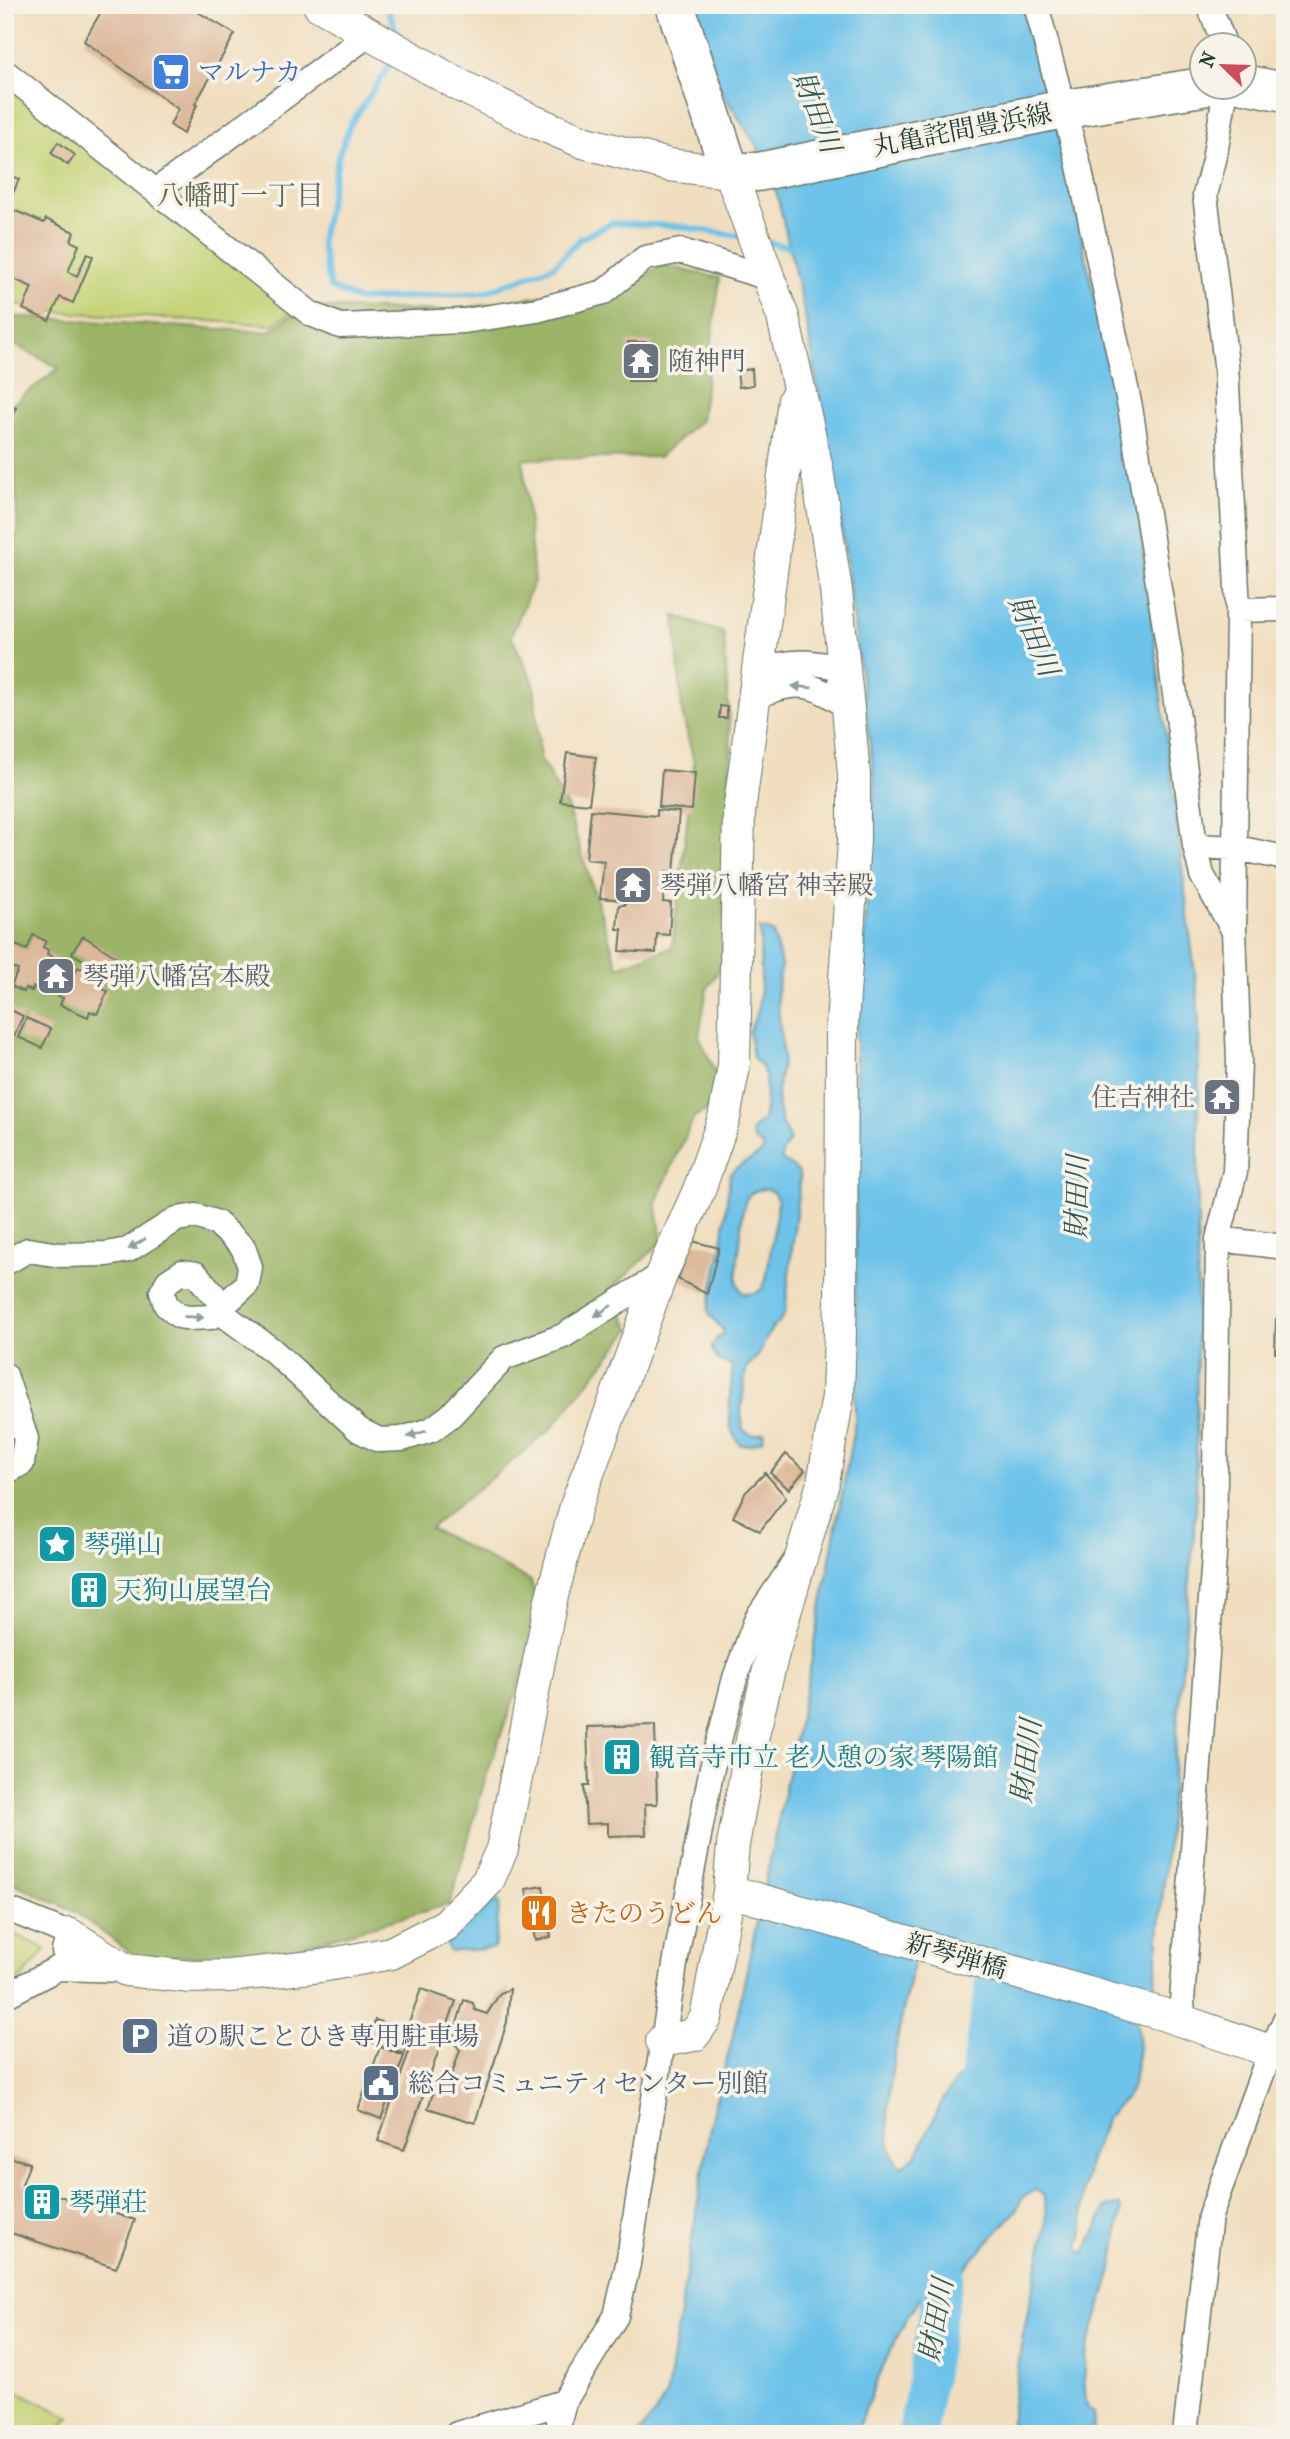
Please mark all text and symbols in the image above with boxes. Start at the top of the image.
north arrow [1188,32,1258,102]
text: N [1195,48,1221,71]
supermarket icon: マルナカ [150,51,192,93]
place label: マルナカ [198,57,301,88]
water label: 財田川 [787,67,849,160]
street label: 丸亀詫間豊浜線 [870,97,1054,163]
district label: 八幡町一丁目 [156,179,324,212]
temple icon: 随神門 [620,340,662,382]
place label: 随神門 [668,346,746,377]
water label: 財田川 [1002,591,1067,684]
one-way arrow [791,681,813,692]
temple icon: 琴弾八幡宮 神幸殿 [612,864,654,906]
place label: 琴弾八幡宮 神幸殿 [660,870,874,901]
temple icon: 琴弾八幡宮 本殿 [35,955,77,997]
place label: 琴弾八幡宮 本殿 [83,961,271,992]
temple icon: 住吉神社 [1201,1076,1243,1118]
place label: 住吉神社 [1091,1082,1195,1113]
water label: 財田川 [1060,1152,1094,1239]
one-way arrow [128,1237,147,1250]
one-way arrow [593,1304,612,1317]
one-way arrow [183,1311,205,1322]
one-way arrow [406,1430,427,1440]
place icon: 琴弾山 [36,1523,78,1565]
place label: 琴弾山 [84,1529,162,1560]
building icon: 天狗山展望台 [68,1569,110,1611]
place label: 天狗山展望台 [116,1575,272,1606]
water label: 財田川 [1005,1714,1048,1805]
building icon: 観音寺市立 老人憩の家 琴陽館 [601,1736,643,1778]
place label: 観音寺市立 老人憩の家 琴陽館 [649,1742,998,1773]
restaurant icon: きたのうどん [518,1892,560,1934]
place label: きたのうどん [566,1898,722,1929]
street label: 新琴弾橋 [902,1927,1010,1985]
parking icon: 道の駅ことひき専用駐車場 [119,2015,161,2057]
place label: 道の駅ことひき専用駐車場 [167,2021,479,2052]
public building icon: 総合コミュニティセンター別館 [360,2062,402,2104]
place label: 総合コミュニティセンター別館 [408,2068,768,2099]
building icon: 琴弾荘 [21,2181,63,2223]
place label: 琴弾荘 [69,2187,147,2218]
water label: 財田川 [912,2273,960,2364]

